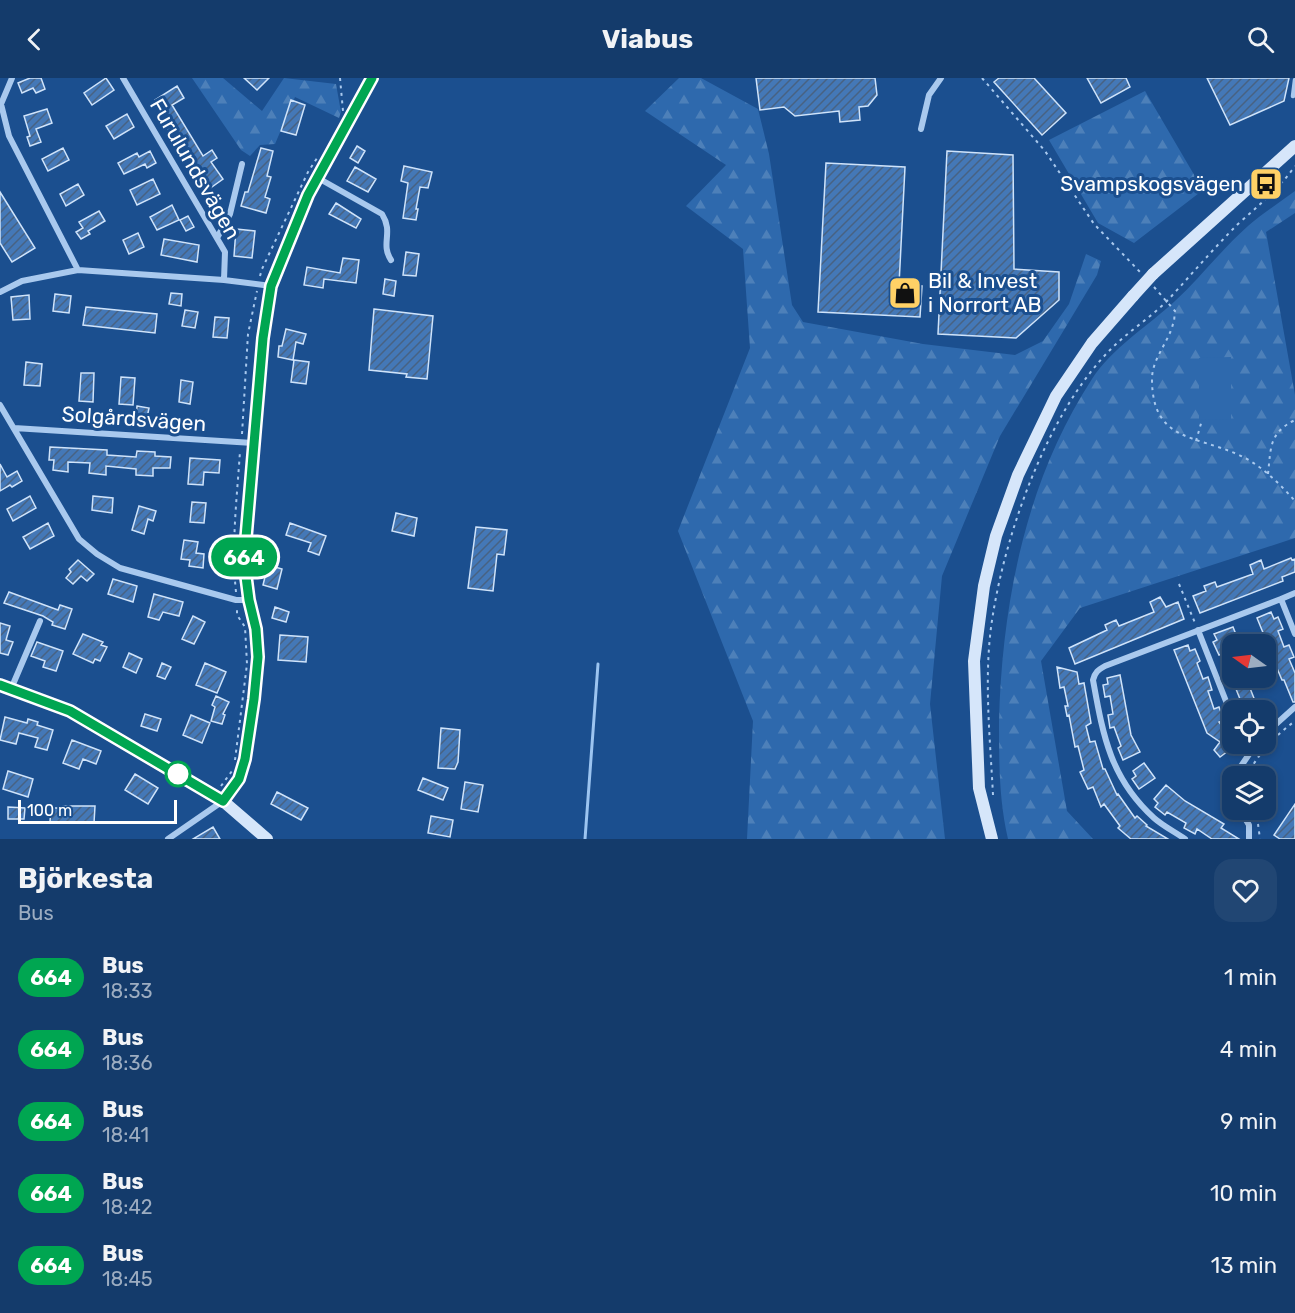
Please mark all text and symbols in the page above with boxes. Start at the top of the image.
icon: back [18,23,51,56]
text: Viabus [602,23,693,55]
icon: search [1244,23,1277,56]
street label: Furulundsvägen [145,94,246,244]
bus stop icon: Svampskogsvägen [1248,166,1284,202]
place label: Svampskogsvägen [1060,171,1243,196]
place label: Bil & Invest i Norrort AB [928,268,1042,317]
shop icon: Bil & Invest i Norrort AB [887,275,923,311]
street label: Solgårdsvägen [61,401,207,436]
line badge: 664 [210,538,278,576]
text: 664 [223,545,265,570]
north arrow [1222,634,1276,688]
map controls [1222,634,1276,820]
button: locate [1222,700,1276,754]
unlabelled marker [165,761,191,787]
button: layers [1222,766,1276,820]
scale bar [18,797,177,824]
text: 100 m [27,801,72,820]
button: heart [1214,859,1277,922]
text: Björkesta [18,862,153,895]
text: Bus [18,901,54,925]
text: Bus [102,952,144,979]
text: 1 min [1224,964,1277,991]
text: 664 [30,965,72,990]
text: 18:33 [102,979,152,1003]
text: Bus [102,1024,144,1051]
text: 4 min [1220,1036,1277,1063]
text: 664 [30,1037,72,1062]
text: 18:36 [102,1051,152,1075]
text: Bus [102,1096,144,1123]
text: 9 min [1220,1108,1277,1135]
text: 664 [30,1109,72,1134]
text: 18:41 [102,1123,149,1147]
text: Bus [102,1168,144,1195]
text: 10 min [1210,1180,1277,1207]
text: 664 [30,1181,72,1206]
text: 18:42 [102,1195,153,1219]
text: Bus [102,1240,144,1267]
text: 13 min [1211,1252,1277,1279]
text: 664 [30,1253,72,1278]
text: 18:45 [102,1267,153,1291]

